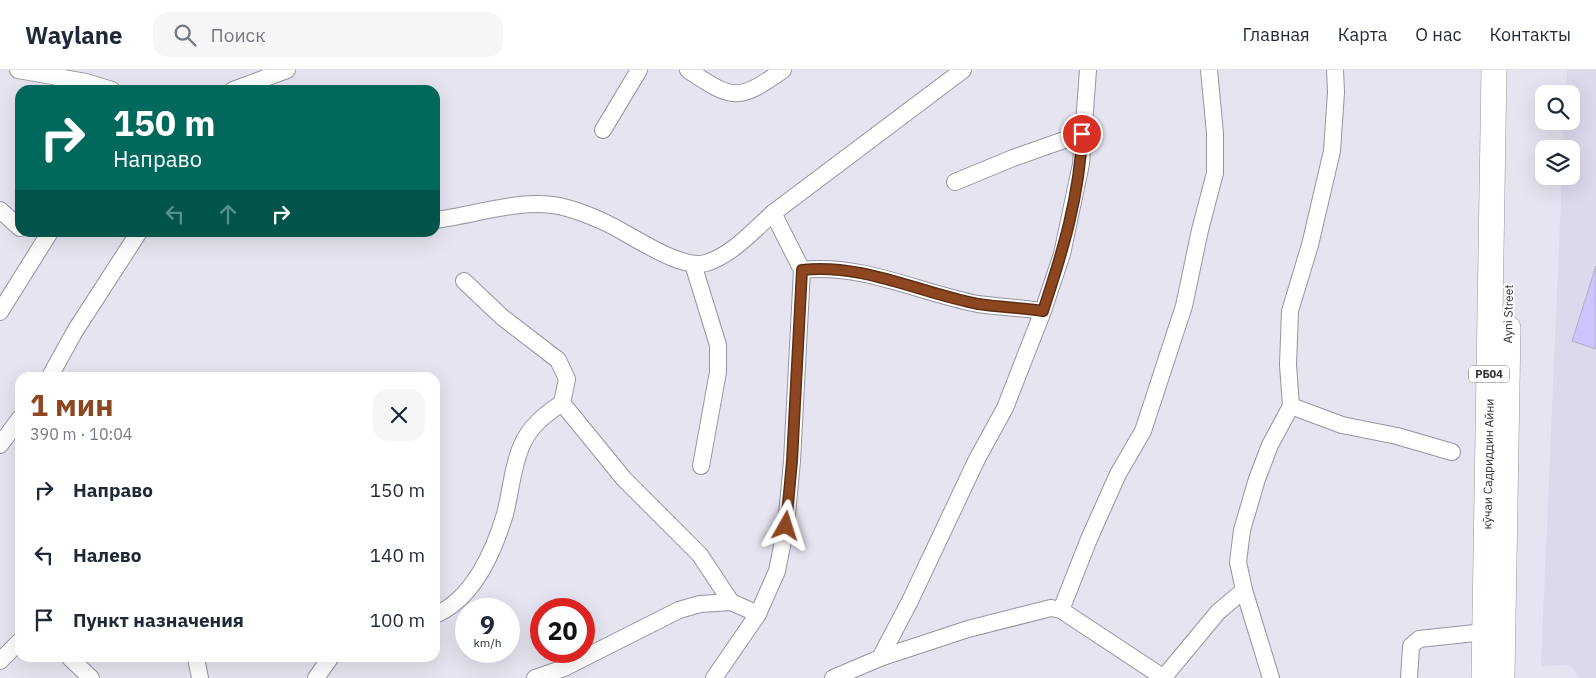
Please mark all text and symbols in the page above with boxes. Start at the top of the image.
search box [153,12,503,57]
text: Waylane [25,19,123,51]
icon: search [171,21,199,49]
text: Поиск [211,23,266,47]
text: Главная [1242,23,1310,46]
text: Карта [1338,23,1387,46]
text: О нас [1415,23,1462,46]
text: Контакты [1490,23,1571,46]
map controls [1535,85,1580,185]
button: search [1535,85,1580,130]
text: 150 m [113,100,216,146]
icon: right [30,105,95,170]
pin [1061,113,1103,155]
icon: arrive [1068,120,1096,148]
button: layers [1535,140,1580,185]
text: Направо [113,144,202,173]
icon: left [161,200,189,228]
icon: ahead [214,200,242,228]
icon: right [267,200,295,228]
street label: Ayni Street [1500,284,1516,344]
road number: РБ04 [1469,366,1509,382]
text: 1 мин [30,385,114,424]
button: close [373,389,425,441]
street label: кӯчаи Садриддин Айни [1479,398,1497,530]
text: 390 m · 10:04 [30,424,132,444]
icon: right [30,476,58,504]
text: Направо [73,478,153,502]
text: 150 m [370,478,425,502]
position arrow [759,499,811,551]
icon: left [30,541,58,569]
text: Налево [73,543,142,567]
text: 140 m [370,543,425,567]
speed limit sign: 20 [530,598,595,663]
icon: arrive [30,606,58,634]
text: Пункт назначения [73,608,244,632]
text: 100 m [370,608,425,632]
text: 9 [480,608,495,641]
text: km/h [473,635,502,650]

